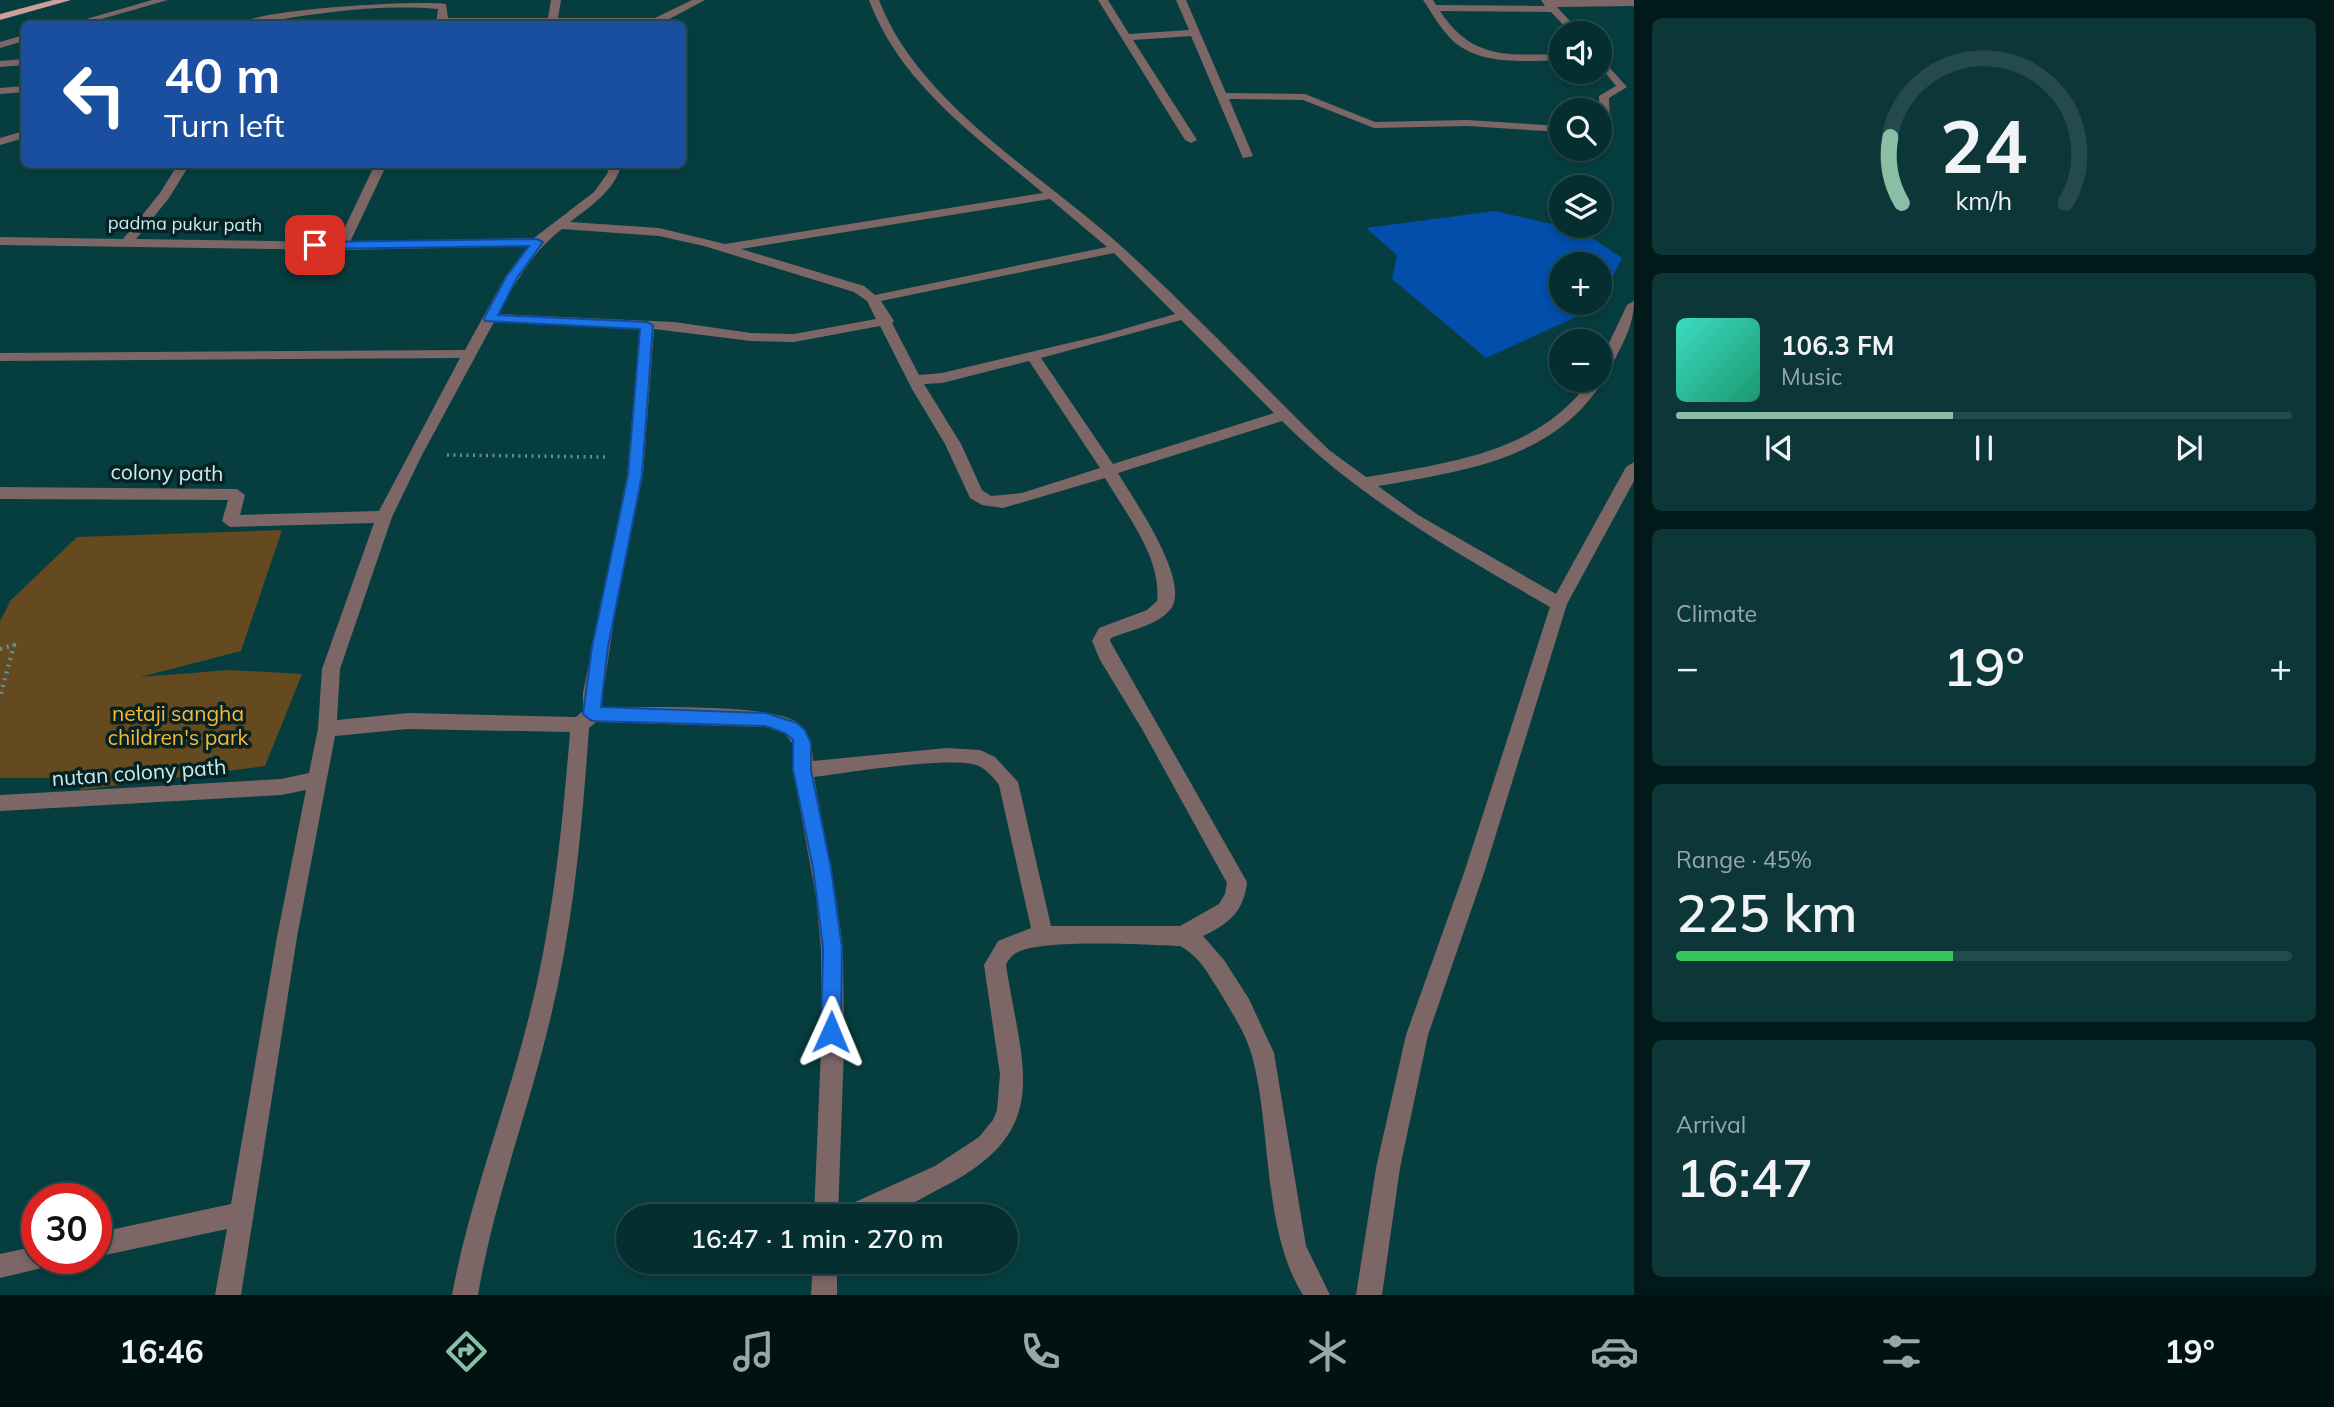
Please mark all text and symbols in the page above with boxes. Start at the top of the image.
map controls [1549,21,1612,392]
button: sound [1549,21,1612,84]
text: 40 m [164,44,280,105]
icon: left [49,49,140,140]
button: search [1549,98,1612,161]
text: 24 [1940,100,2028,191]
text: Turn left [164,105,284,145]
button: layers [1549,175,1612,238]
text: km/h [1956,185,2012,216]
street label: padma pukur path [108,211,262,236]
pin [285,215,345,275]
icon: arrive [296,226,334,264]
button: + [1549,252,1612,315]
button: − [1549,329,1612,392]
text: 106.3 FM [1781,329,1894,362]
text: Music [1781,362,1842,391]
icon: previous [1760,429,1798,467]
icon: pause [1965,429,2003,467]
icon: next [2170,429,2208,467]
street label: colony path [110,458,224,486]
text: Climate [1676,599,1757,628]
text: 19° [1943,634,2025,699]
text: − [1676,643,1699,691]
text: + [2269,643,2292,691]
park label: netaji sangha children's park [108,700,249,750]
street label: nutan colony path [51,753,227,791]
text: Range · 45% [1676,845,1812,874]
text: 225 km [1676,880,1857,945]
position arrow [794,995,868,1069]
text: Arrival [1676,1110,1746,1139]
text: 16:47 [1676,1145,1813,1210]
speed limit sign: 30 [21,1183,112,1274]
text: 16:47 · 1 min · 270 m [690,1222,944,1255]
icon: directions [442,1327,491,1376]
icon: music [729,1327,778,1376]
icon: phone [1016,1327,1065,1376]
icon: climate [1303,1327,1352,1376]
icon: car [1590,1327,1639,1376]
icon: filters [1877,1327,1926,1376]
text: 16:46 [119,1331,204,1371]
text: 19° [2164,1331,2215,1371]

